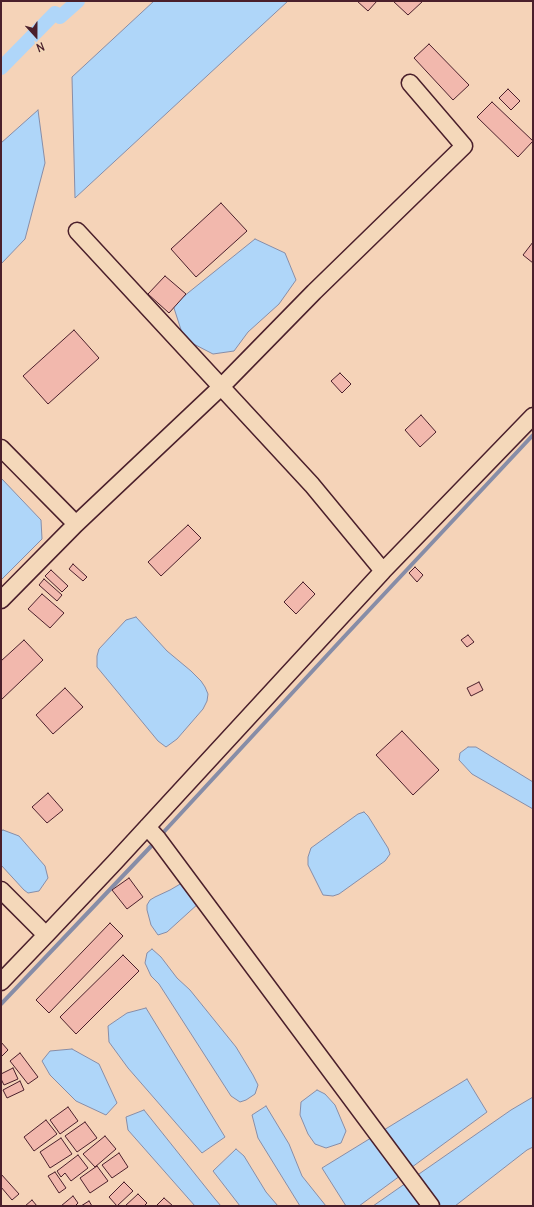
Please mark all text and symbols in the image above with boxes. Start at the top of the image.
north arrow [16,16,56,56]
text: N [34,39,46,55]

